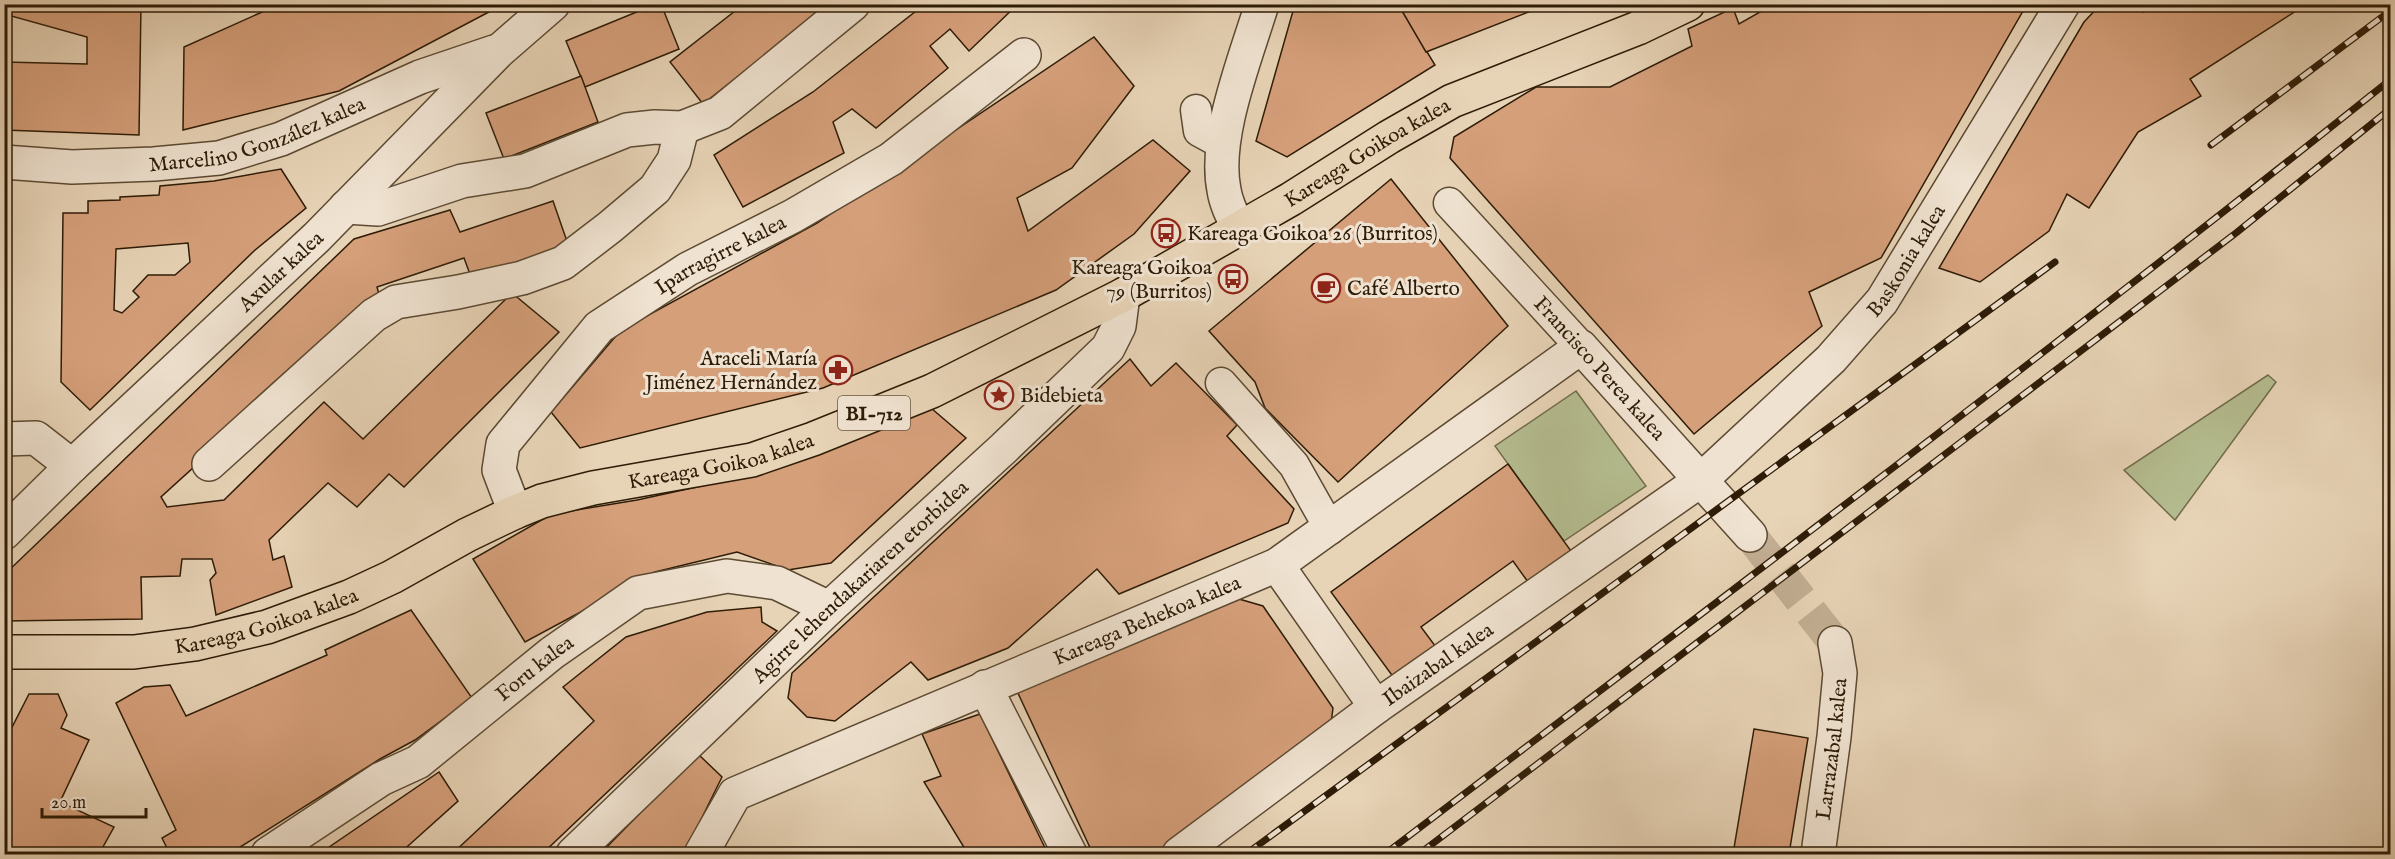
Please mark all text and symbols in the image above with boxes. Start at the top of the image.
street label: Marcelino González kalea [148,91,371,179]
street label: Kareaga Goikoa kalea [1280,92,1457,215]
street label: Baskonia kalea [1862,199,1953,324]
street label: Iparragirre kalea [650,209,792,302]
bus stop icon: Kareaga Goikoa 26 (Burritos) [1150,217,1182,249]
place label: Kareaga Goikoa 26 (Burritos) [1187,221,1438,248]
street label: Axular kalea [233,225,331,319]
place label: Kareaga Goikoa 79 (Burritos) [1071,255,1213,306]
bus stop icon: Kareaga Goikoa 79 (Burritos) [1217,263,1249,295]
cafe icon: Café Alberto [1310,272,1342,304]
place label: Café Alberto [1347,276,1460,303]
street label: Francisco Perea kalea [1527,291,1671,448]
place label: Araceli María Jiménez Hernández [643,346,818,397]
pharmacy icon: Araceli María Jiménez Hernández [822,354,854,386]
place icon: Bidebieta [983,379,1015,411]
place label: Bidebieta [1020,383,1104,410]
road number: BI-712 [838,396,910,430]
street label: Kareaga Goikoa kalea [626,427,819,497]
street label: Agirre lehendakariaren etorbidea [746,474,976,690]
street label: Kareaga Behekoa kalea [1050,570,1246,673]
street label: Kareaga Goikoa kalea [173,582,364,662]
street label: Ibaizabal kalea [1378,617,1500,713]
street label: Foru kalea [491,629,580,708]
street label: Larrazabal kalea [1811,676,1855,822]
scale bar [42,781,146,819]
text: 20 m [51,792,86,815]

